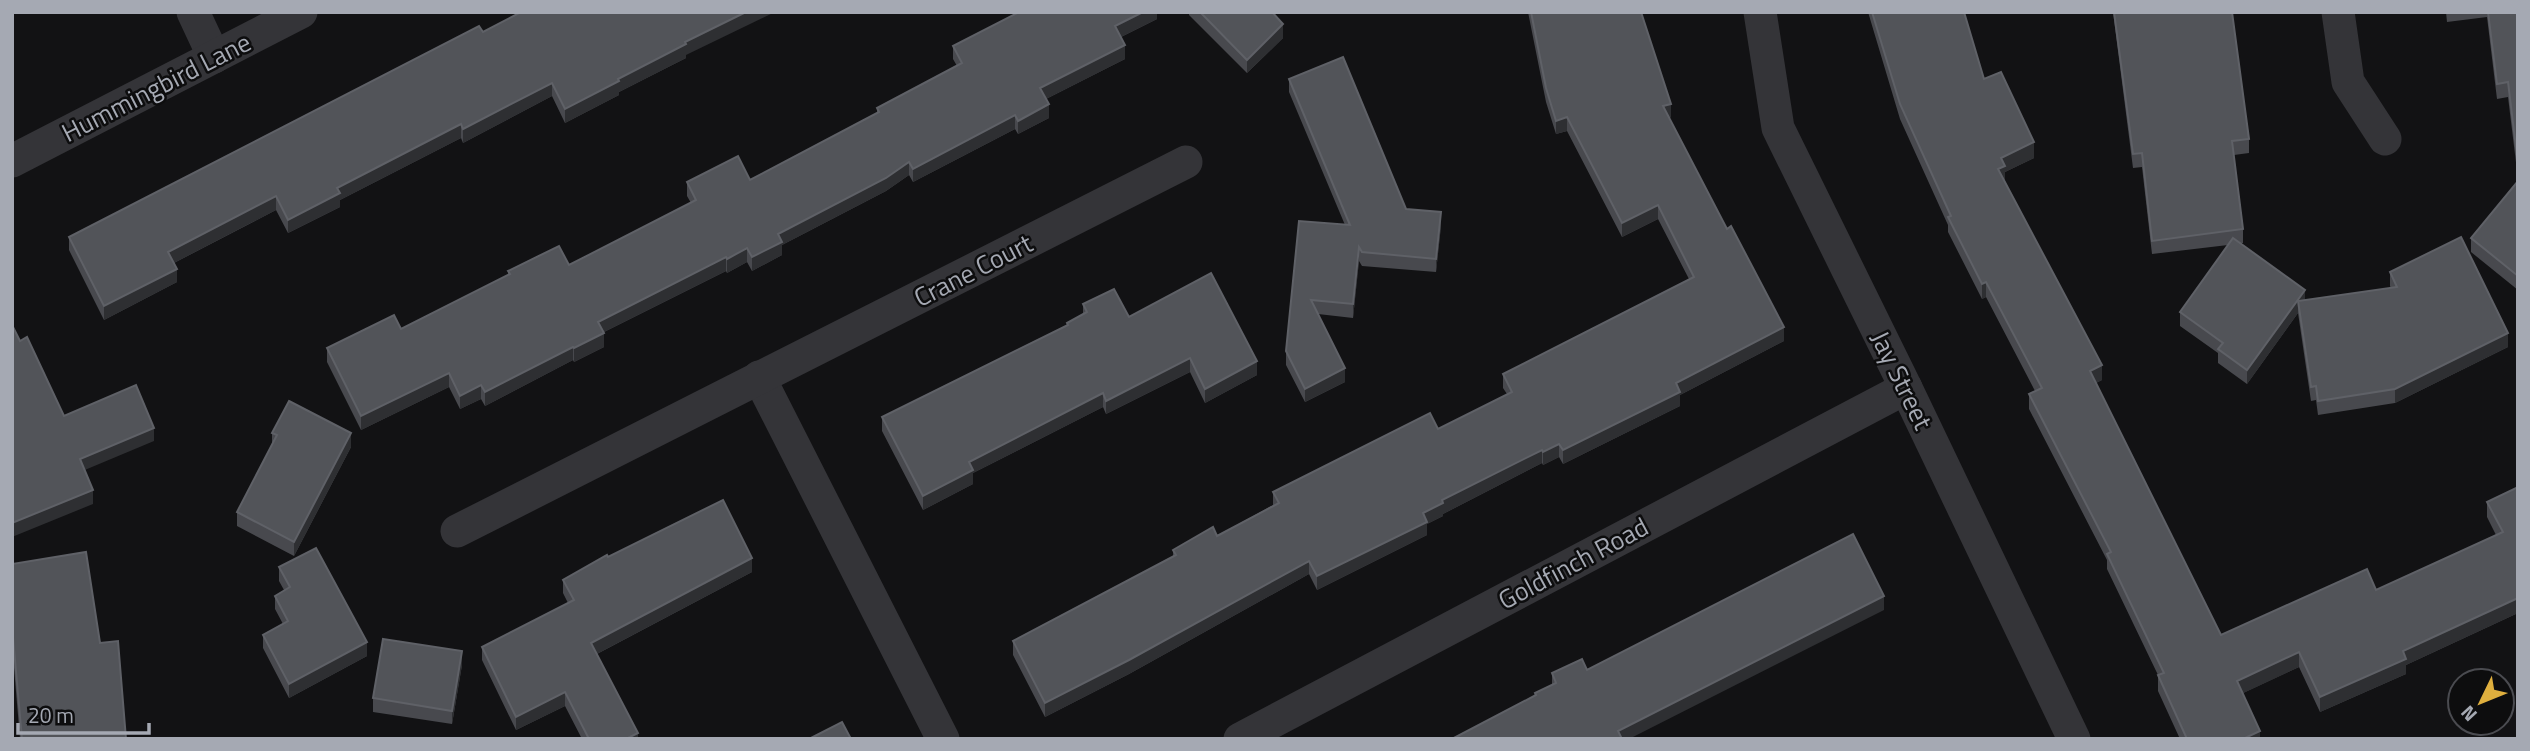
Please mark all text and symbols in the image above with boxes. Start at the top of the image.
street label: Hummingbird Lane [55,22,257,152]
street label: Crane Court [907,223,1039,317]
street label: Jay Street [1861,324,1943,436]
street label: Goldfinch Road [1491,507,1655,619]
north arrow [2446,667,2516,737]
scale bar [18,692,149,736]
text: 20 m [28,699,74,731]
text: N [2453,699,2483,729]

